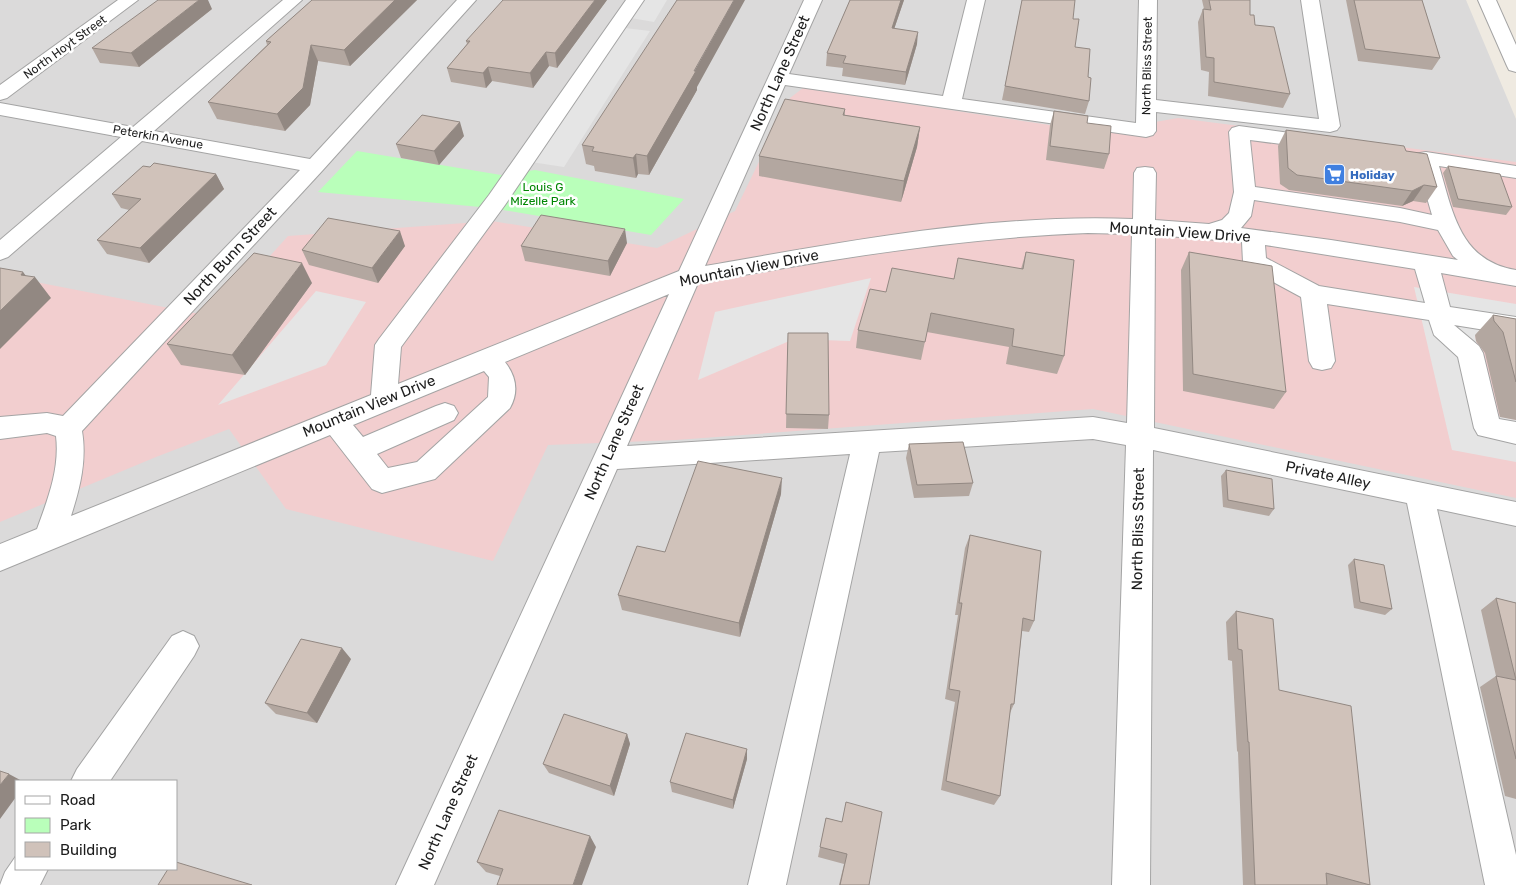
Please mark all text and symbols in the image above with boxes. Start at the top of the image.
street label: North Hoyt Street [21,12,109,82]
street label: North Lane Street [746,12,814,134]
street label: North Bliss Street [1139,16,1155,115]
street label: Peterkin Avenue [112,122,204,152]
supermarket icon: Holiday [1322,163,1346,187]
place label: Holiday [1350,168,1395,182]
park label: Louis G Mizelle Park [510,180,577,208]
street label: North Bunn Street [180,203,280,309]
street label: Mountain View Drive [1109,218,1251,246]
street label: Mountain View Drive [678,246,820,290]
street label: Mountain View Drive [300,371,438,441]
street label: North Lane Street [580,381,648,503]
street label: Private Alley [1284,457,1372,493]
street label: North Bliss Street [1128,467,1148,591]
street label: North Lane Street [414,751,482,873]
legend [15,780,178,870]
text: Road [60,791,96,809]
text: Park [60,816,91,834]
text: Building [60,841,117,859]

